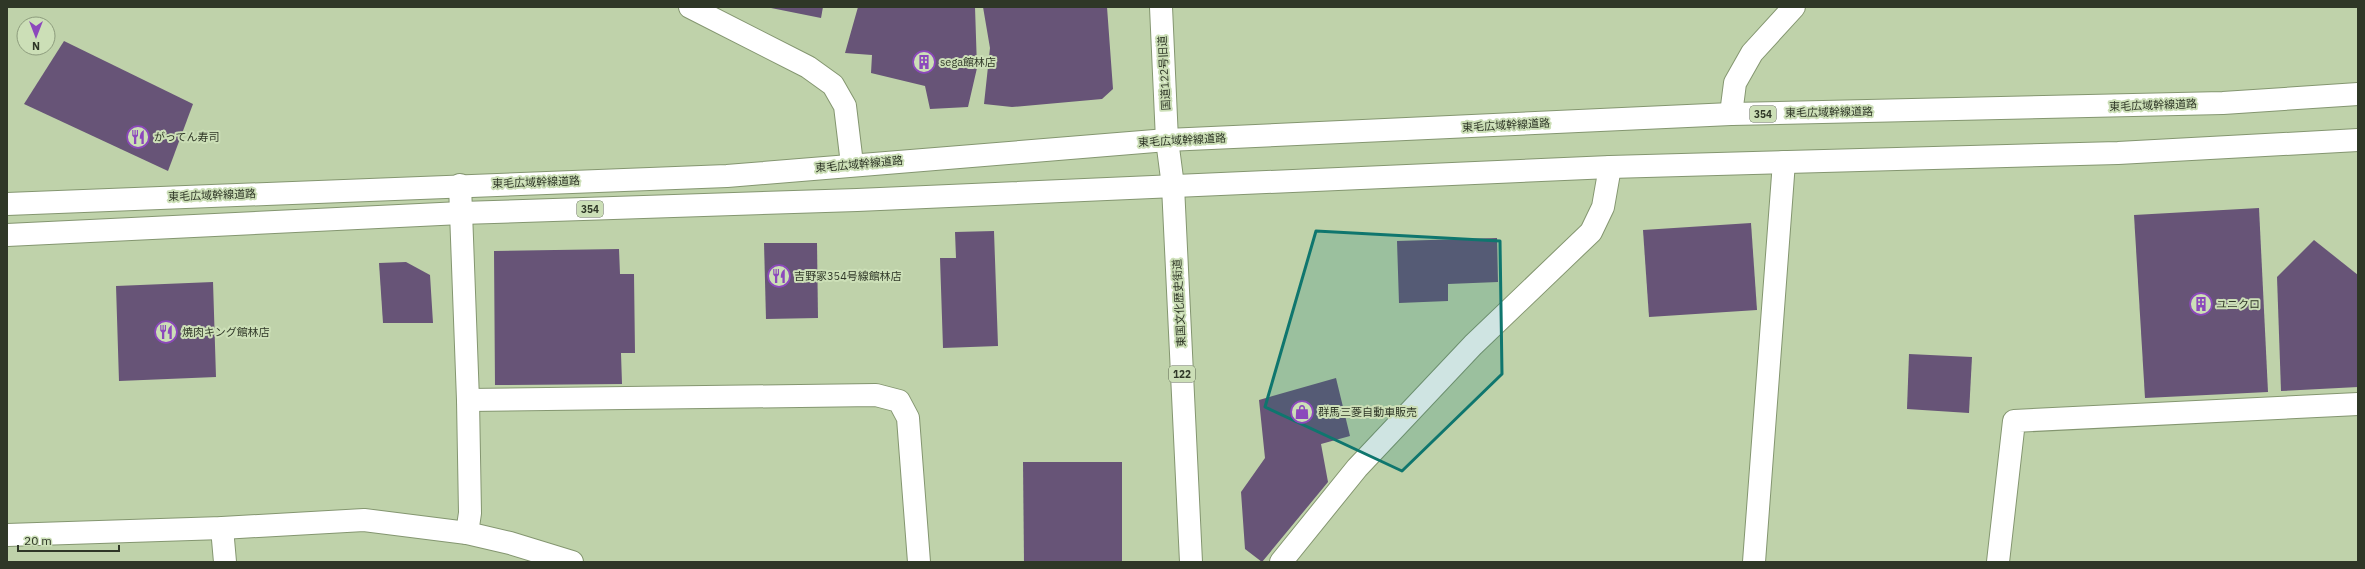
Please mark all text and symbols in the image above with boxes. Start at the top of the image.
north arrow [16,16,56,56]
street label: 国道122号旧道 [1155,35,1173,111]
text: N [32,39,40,53]
building icon: sega館林店 [911,49,937,75]
place label: sega館林店 [940,55,996,69]
street label: 東毛広域幹線道路 [2109,96,2197,114]
street label: 東毛広域幹線道路 [1785,104,1873,120]
road number: 354 [1750,106,1776,122]
street label: 東毛広域幹線道路 [1462,116,1550,134]
restaurant icon: がってん寿司 [125,124,151,150]
place label: がってん寿司 [154,130,219,144]
street label: 東毛広域幹線道路 [1138,131,1226,149]
street label: 東毛広域幹線道路 [815,153,903,175]
street label: 東毛広域幹線道路 [492,173,580,191]
street label: 東毛広域幹線道路 [168,186,256,204]
road number: 354 [577,201,603,217]
street label: 東国文化歴史街道 [1170,259,1188,347]
restaurant icon: 吉野家354号線館林店 [766,263,792,289]
place label: 吉野家354号線館林店 [794,269,902,283]
building icon: ユニクロ [2188,291,2214,317]
place label: ユニクロ [2216,297,2260,311]
restaurant icon: 焼肉キング館林店 [153,319,179,345]
place label: 焼肉キング館林店 [182,325,270,339]
road number: 122 [1169,366,1195,382]
shop icon: 群馬三菱自動車販売 [1289,399,1315,425]
place label: 群馬三菱自動車販売 [1318,405,1417,419]
scale bar [18,527,119,553]
text: 20 m [24,533,52,548]

